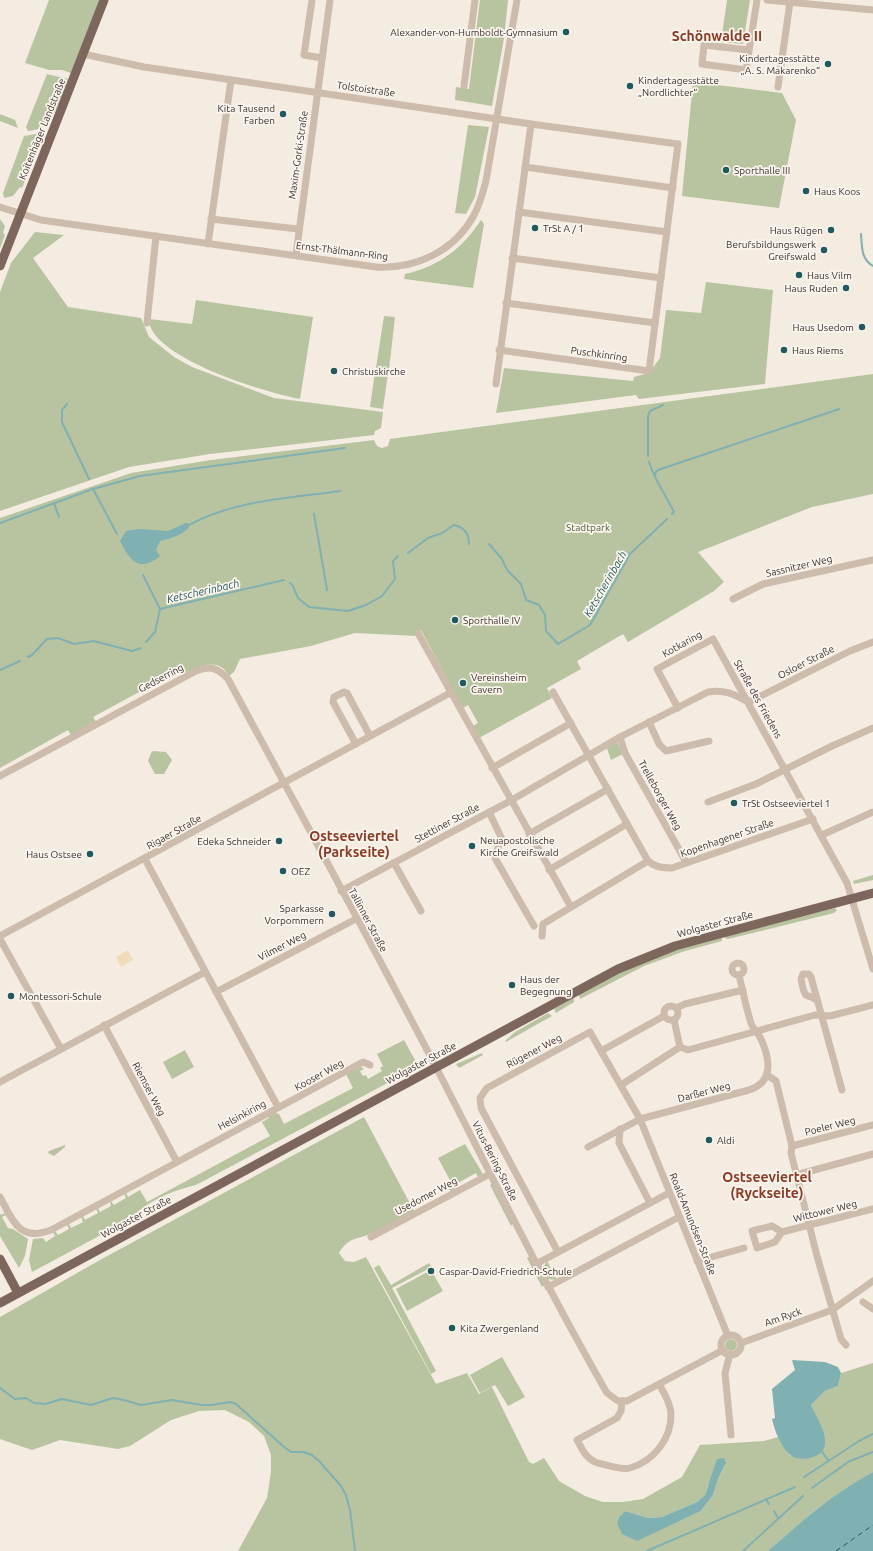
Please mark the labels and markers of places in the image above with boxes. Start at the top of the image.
place label: Alexander-von-Humboldt-Gymnasium [390,27,558,38]
marker: Alexander-von-Humboldt-Gymnasium [561,27,571,37]
place label: Kindertagesstätte „A. S. Makarenko“ [739,53,820,76]
marker: Kindertagesstätte „A. S. Makarenko“ [823,59,833,69]
place label: Kindertagesstätte „Nordlichter“ [638,75,719,98]
marker: Kindertagesstätte „Nordlichter“ [625,81,635,91]
place label: Kita Tausend Farben [218,103,275,126]
marker: Kita Tausend Farben [278,109,288,119]
marker: Sporthalle III [721,165,731,175]
place label: Sporthalle III [734,165,790,176]
marker: Haus Koos [801,186,811,196]
place label: Haus Koos [814,186,860,197]
marker: TrSt A / 1 [530,223,540,233]
place label: TrSt A / 1 [543,223,584,234]
place label: Haus Rügen [770,225,823,236]
marker: Haus Rügen [826,225,836,235]
place label: Berufsbildungswerk Greifswald [726,239,816,262]
marker: Berufsbildungswerk Greifswald [819,245,829,255]
marker: Haus Vilm [794,270,804,280]
place label: Haus Vilm [807,270,852,281]
place label: Haus Ruden [785,283,838,294]
marker: Haus Ruden [841,283,851,293]
place label: Haus Usedom [793,322,854,333]
marker: Haus Usedom [857,322,867,332]
marker: Haus Riems [779,345,789,355]
place label: Haus Riems [792,345,844,356]
marker: Christuskirche [329,366,339,376]
place label: Christuskirche [342,366,406,377]
marker: Sporthalle IV [450,615,460,625]
place label: Sporthalle IV [463,615,521,626]
place label: Vereinsheim Cavern [471,672,527,695]
marker: Vereinsheim Cavern [458,678,468,688]
marker: TrSt Ostseeviertel 1 [729,798,739,808]
place label: TrSt Ostseeviertel 1 [742,798,830,809]
place label: Neuapostolische Kirche Greifswald [480,835,559,858]
place label: Edeka Schneider [197,836,271,847]
marker: Edeka Schneider [274,836,284,846]
marker: Neuapostolische Kirche Greifswald [467,841,477,851]
place label: Haus Ostsee [26,849,82,860]
marker: Haus Ostsee [85,849,95,859]
marker: OEZ [278,866,288,876]
place label: OEZ [291,866,310,877]
place label: Sparkasse Vorpommern [264,903,324,926]
marker: Sparkasse Vorpommern [327,909,337,919]
place label: Haus der Begegnung [520,974,572,997]
marker: Haus der Begegnung [507,980,517,990]
marker: Montessori-Schule [6,991,16,1001]
place label: Montessori-Schule [19,991,102,1002]
marker: Aldi [704,1135,714,1145]
place label: Aldi [717,1135,734,1146]
marker: Caspar-David-Friedrich-Schule [426,1266,436,1276]
place label: Caspar-David-Friedrich-Schule [439,1266,572,1277]
marker: Kita Zwergenland [447,1323,457,1333]
place label: Kita Zwergenland [460,1323,539,1334]

